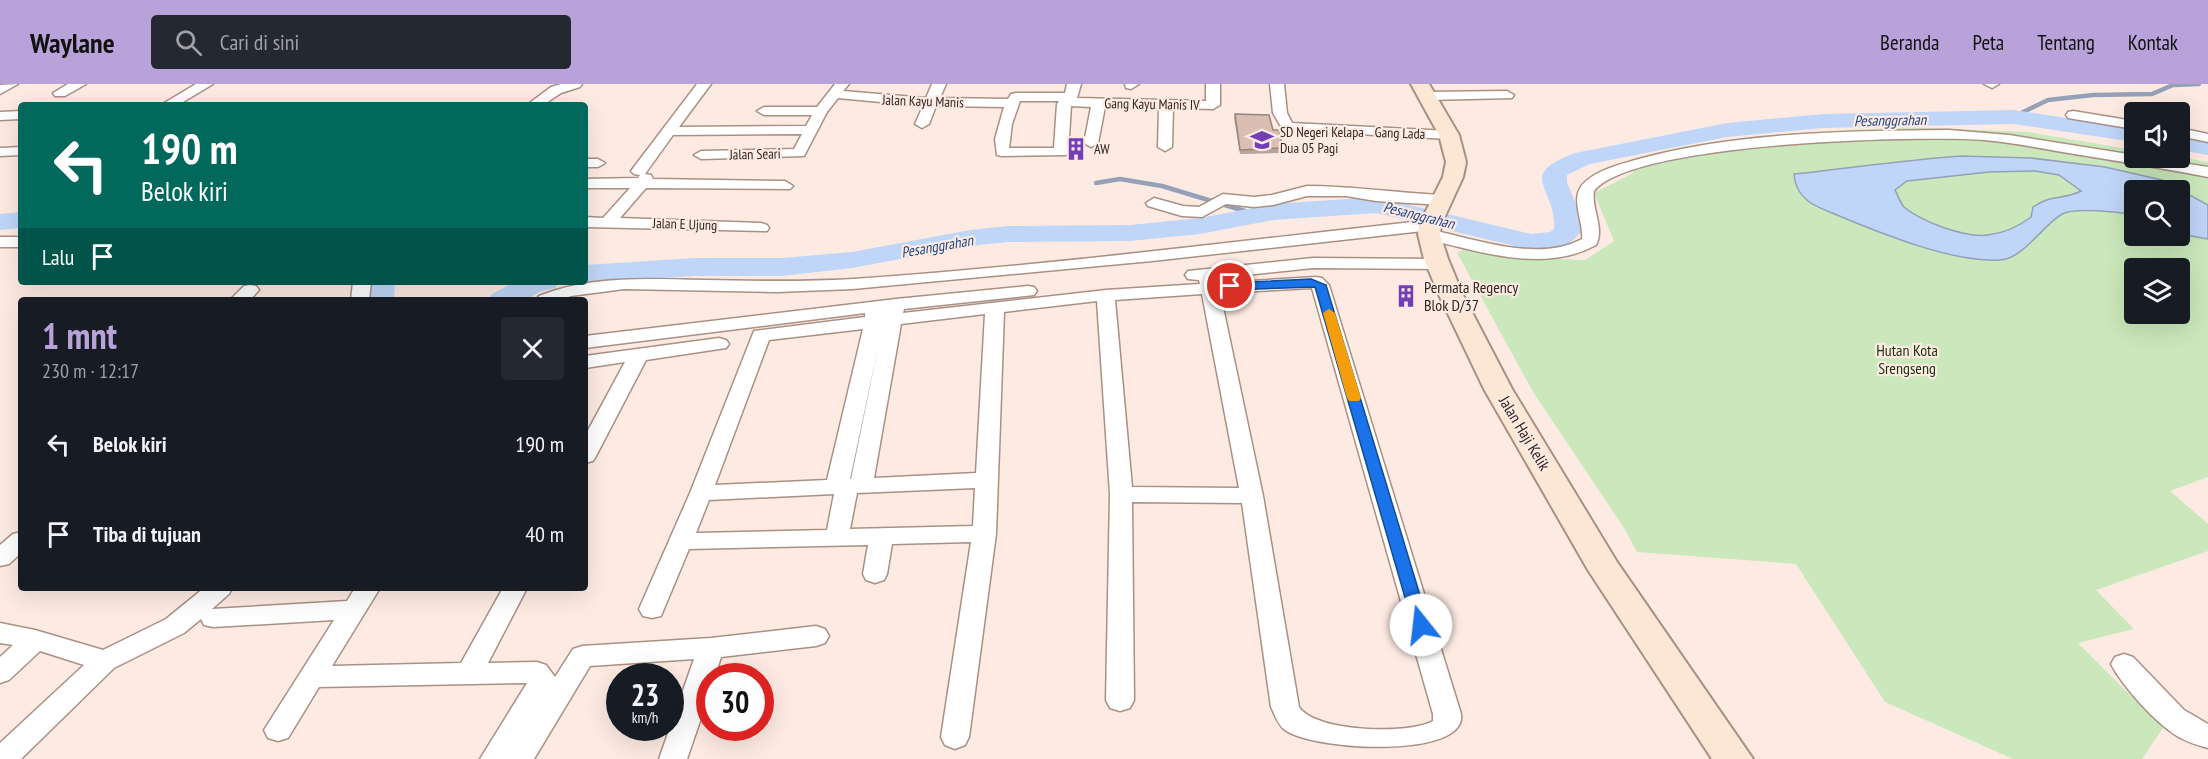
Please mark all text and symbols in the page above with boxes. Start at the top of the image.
search box [151,15,571,69]
text: Waylane [30,24,115,61]
icon: search [172,26,205,59]
text: Cari di sini [220,28,299,56]
text: Beranda [1880,29,1940,56]
text: Peta [1973,29,2004,56]
text: Tentang [2037,29,2095,56]
text: Kontak [2128,29,2178,56]
street label: Jalan Kayu Manis [881,91,965,111]
street label: Gang Kayu Manis IV [1104,94,1200,114]
map controls [2124,102,2190,324]
button: sound [2124,102,2190,168]
water label: Pesanggrahan [1854,110,1928,130]
text: 190 m [141,121,238,176]
place label: SD Negeri Kelapa Dua 05 Pagi [1280,123,1364,157]
street label: Gang Lada [1374,123,1426,143]
icon: left [42,126,120,204]
school or university icon: SD Negeri Kelapa Dua 05 Pagi [1249,127,1275,153]
building icon: AW [1063,136,1089,162]
place label: AW [1094,140,1110,158]
street label: Jalan Seari [728,145,781,163]
text: Belok kiri [141,174,228,208]
button: search [2124,180,2190,246]
water label: Pesanggrahan [1382,197,1458,233]
street label: Jalan E Ujung [651,214,718,234]
water label: Pesanggrahan [900,230,976,262]
icon: arrive [86,240,119,273]
text: Lalu [42,243,74,271]
button: layers [2124,258,2190,324]
pin [1204,260,1255,311]
icon: arrive [1213,269,1246,302]
place label: Permata Regency Blok D/37 [1424,277,1518,315]
building icon: Permata Regency Blok D/37 [1393,283,1419,309]
text: 1 mnt [42,312,117,359]
button: close [501,317,564,380]
park label: Hutan Kota Srengseng [1876,340,1938,378]
text: 230 m · 12:17 [42,358,139,384]
street label: Jalan Haji Kelik [1494,391,1555,475]
icon: left [42,428,75,461]
text: Belok kiri [93,430,167,458]
text: 190 m [515,430,564,458]
icon: arrive [42,518,75,551]
text: Tiba di tujuan [93,520,201,548]
text: 40 m [525,520,564,548]
position arrow [1389,593,1453,657]
speed limit sign: 30 [696,663,774,741]
text: 23 [631,675,659,714]
text: km/h [632,708,658,727]

